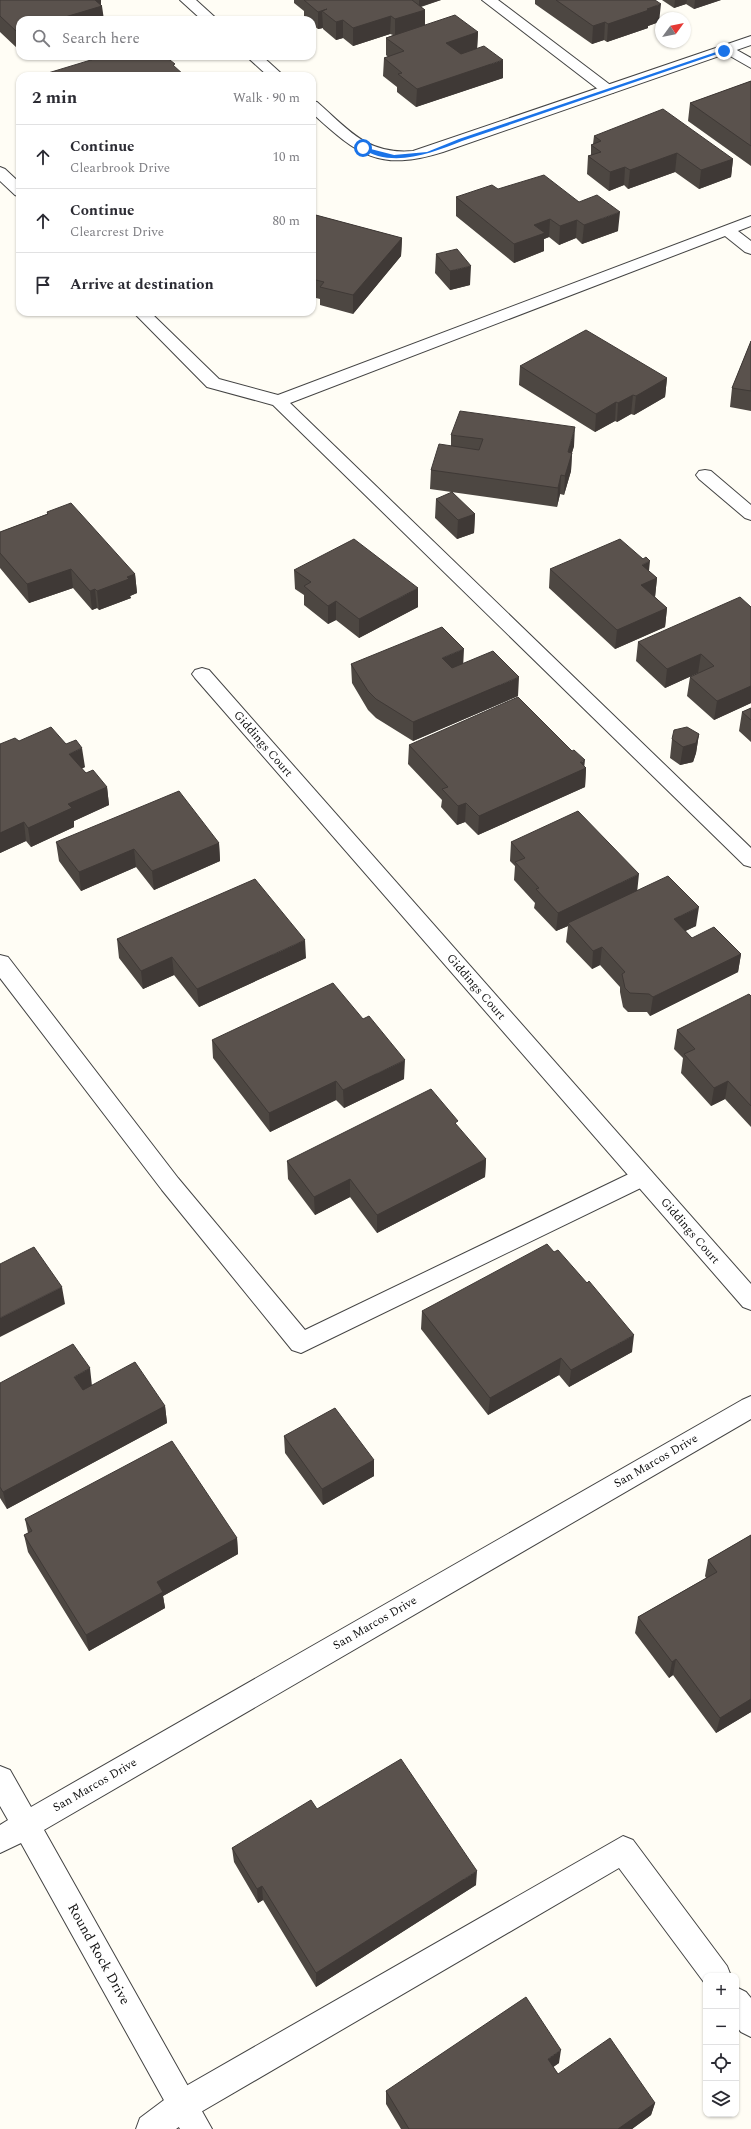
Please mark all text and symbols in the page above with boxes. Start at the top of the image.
north arrow [655,12,691,48]
search box [16,16,316,60]
icon: search [30,27,52,49]
text: Search here [62,27,140,50]
route end [715,42,733,60]
text: 2 min [32,85,77,111]
text: Walk · 90 m [233,88,300,108]
text: Continue [70,135,135,158]
route start [354,139,372,157]
icon: ahead [32,146,54,168]
text: 10 m [273,147,300,167]
text: Clearbrook Drive [70,158,170,178]
text: Continue [70,199,135,222]
icon: ahead [32,210,54,232]
text: 80 m [273,211,300,231]
text: Clearcrest Drive [70,222,164,242]
text: Arrive at destination [70,273,214,296]
icon: arrive [32,274,54,296]
street label: Giddings Court [229,707,297,781]
street label: Giddings Court [442,950,510,1024]
street label: Giddings Court [656,1194,724,1268]
street label: San Marcos Drive [610,1429,702,1493]
street label: San Marcos Drive [329,1591,421,1655]
street label: San Marcos Drive [49,1753,141,1817]
street label: Round Rock Drive [62,1899,136,2009]
map controls [703,1973,739,2117]
button: + [703,1973,739,2009]
button: − [703,2009,739,2045]
button: locate [703,2045,739,2081]
button: layers [703,2081,739,2117]

